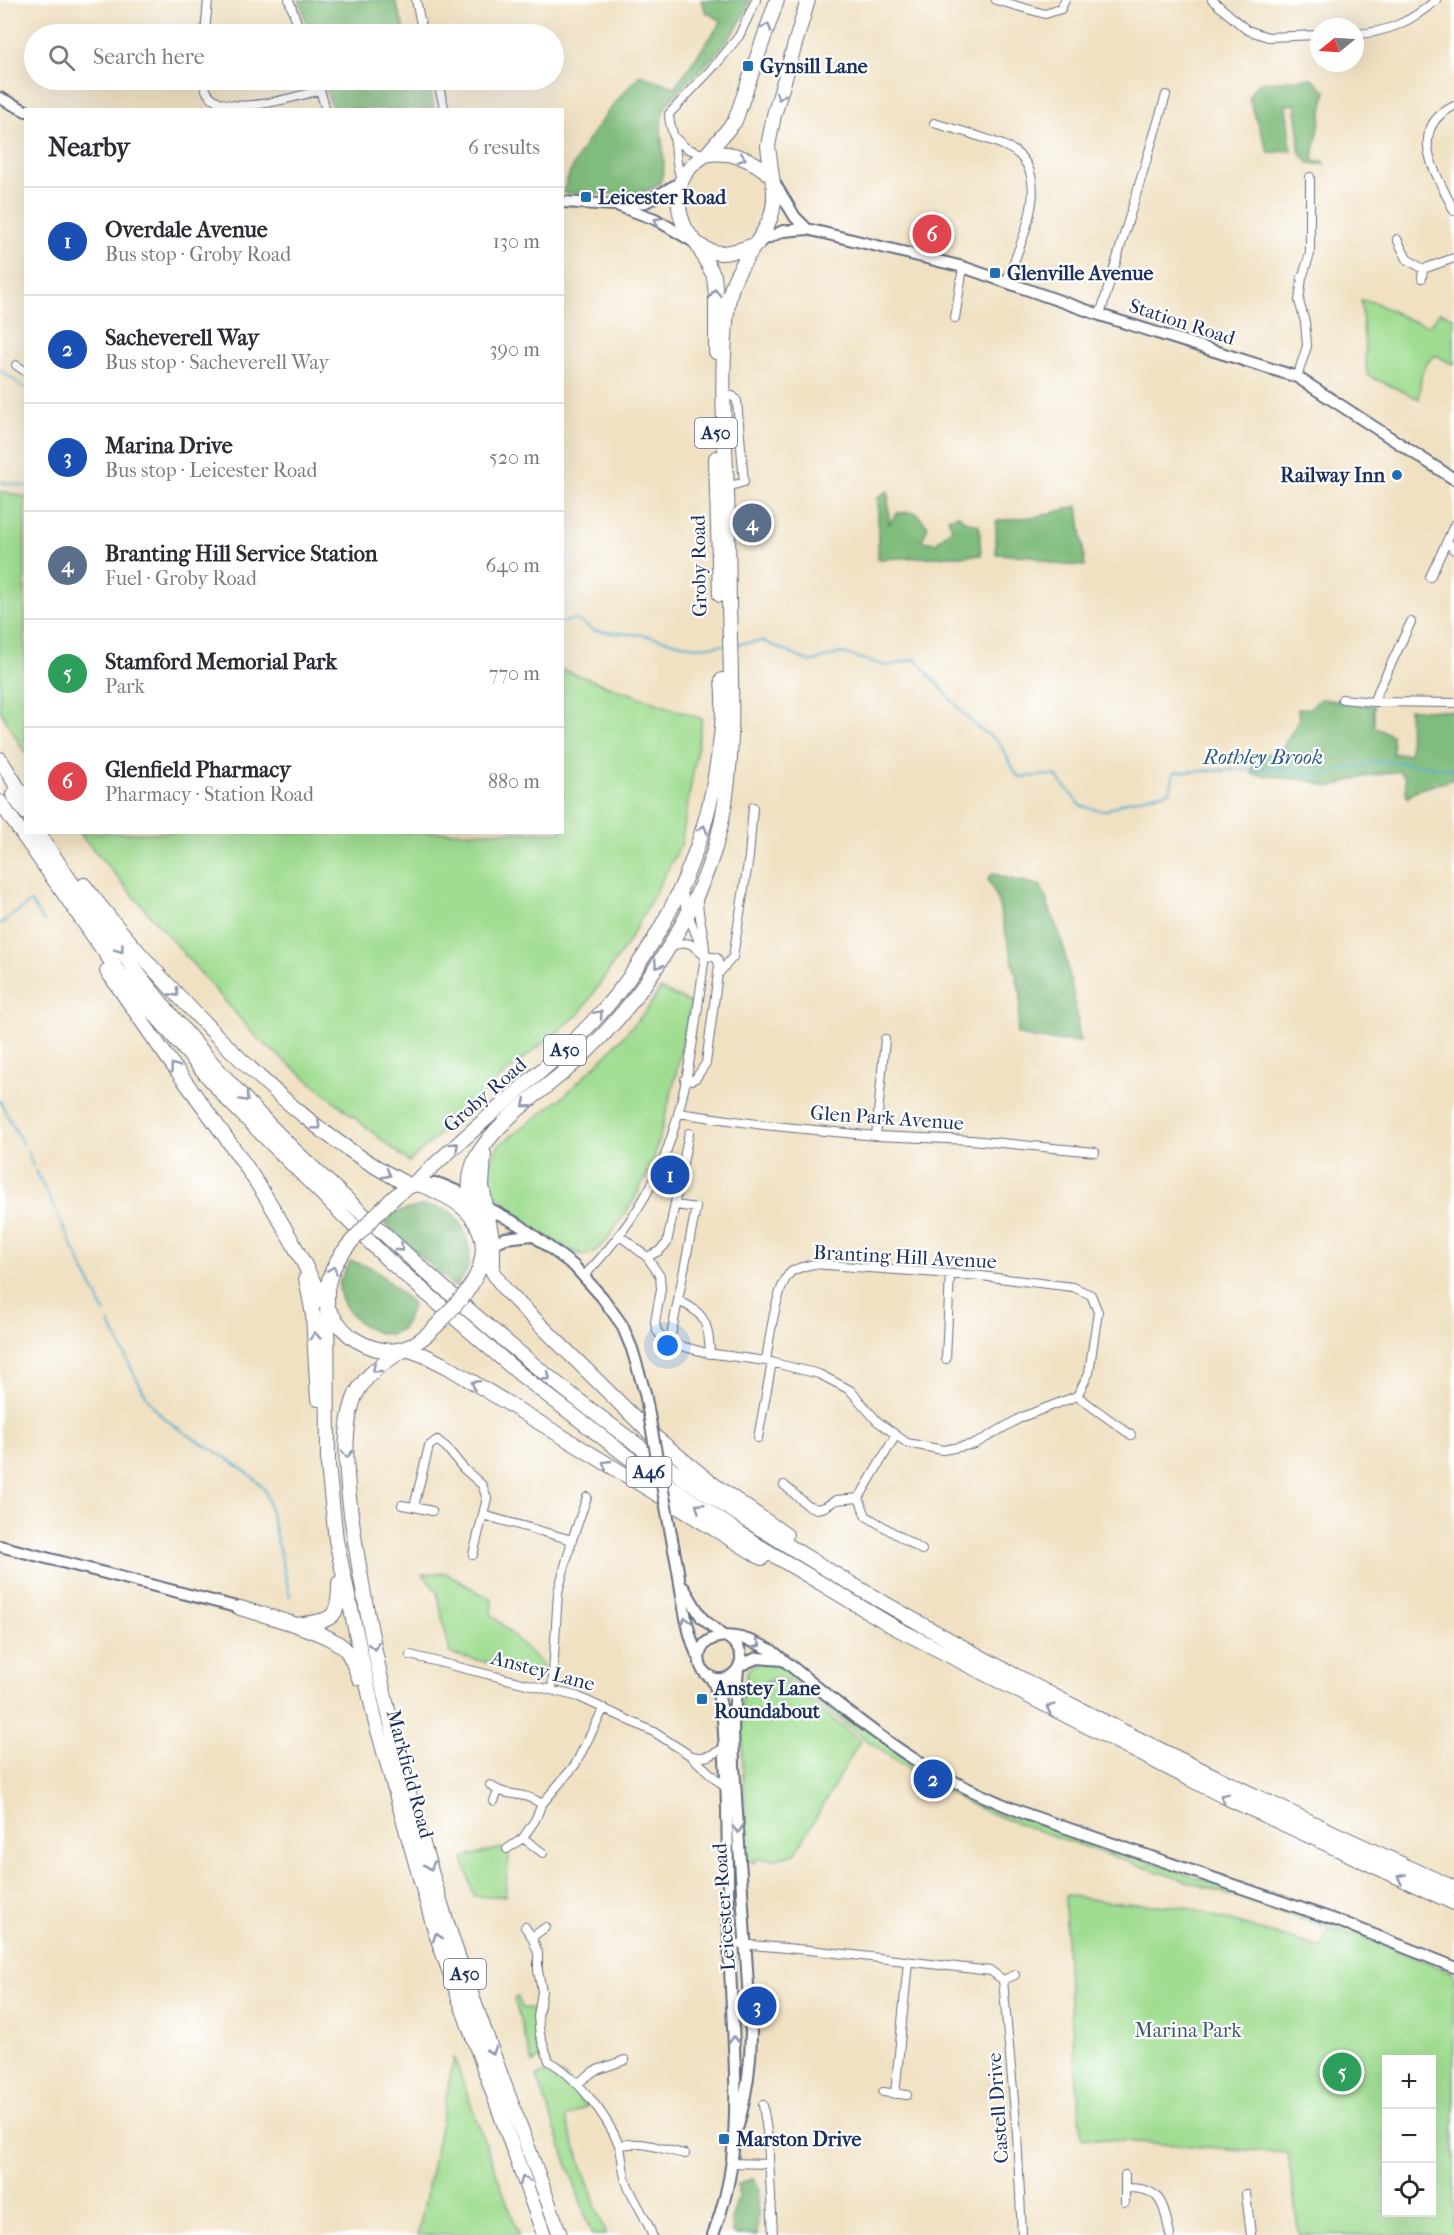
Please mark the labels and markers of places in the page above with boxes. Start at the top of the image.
place label: Gynsill Lane [760,55,868,78]
marker: Gynsill Lane [741,59,755,73]
place label: Leicester Road [598,186,727,209]
marker: Leicester Road [579,190,593,204]
pin: 6 [912,212,952,256]
place label: Glenville Avenue [1007,262,1153,285]
marker: Glenville Avenue [988,266,1002,280]
place label: Railway Inn [1280,464,1385,487]
marker: Railway Inn [1390,468,1404,482]
pin: 4 [732,500,771,546]
pin: 1 [650,1152,690,1198]
place label: Anstey Lane Roundabout [712,1677,821,1723]
marker: Anstey Lane Roundabout [695,1692,709,1706]
pin: 2 [914,1756,952,1802]
pin: 3 [738,1984,777,2028]
pin: 5 [1322,2050,1362,2094]
place label: Marston Drive [735,2128,861,2151]
marker: Marston Drive [717,2132,731,2146]

